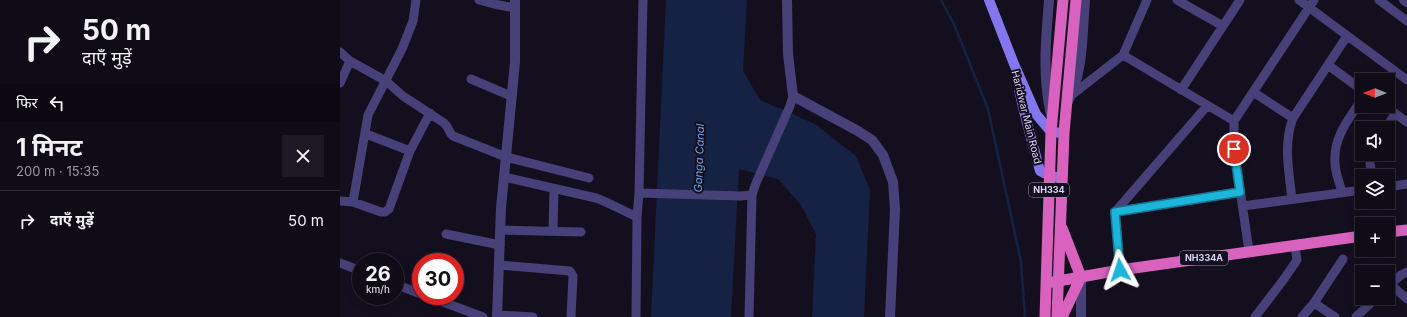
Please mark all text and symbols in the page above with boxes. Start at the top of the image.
text: 50 m [82,13,151,47]
icon: right [16,16,68,68]
text: दाएँ मुड़ें [82,47,132,68]
street label: Haridwar Main Road [1010,69,1044,165]
north arrow [1355,73,1395,113]
map controls [1355,73,1395,305]
icon: left [46,92,68,114]
text: फिर [16,93,38,112]
button: sound [1355,121,1395,161]
water label: Ganga Canal [691,123,707,193]
pin [1217,132,1251,166]
text: 1 मिनट [16,133,82,162]
button: close [282,135,324,177]
icon: arrive [1223,138,1245,160]
text: 200 m · 15:35 [16,163,99,179]
button: layers [1355,169,1395,209]
road number: NH334 [1029,183,1069,197]
icon: right [16,210,38,232]
text: दाएँ मुड़ें [50,210,94,229]
text: 50 m [288,211,324,230]
button: + [1355,217,1395,257]
position arrow [1099,249,1141,291]
road number: NH334A [1180,251,1228,265]
speed limit sign: 30 [412,253,464,305]
text: 26 [365,262,391,286]
button: − [1355,265,1395,305]
text: km/h [366,283,390,295]

